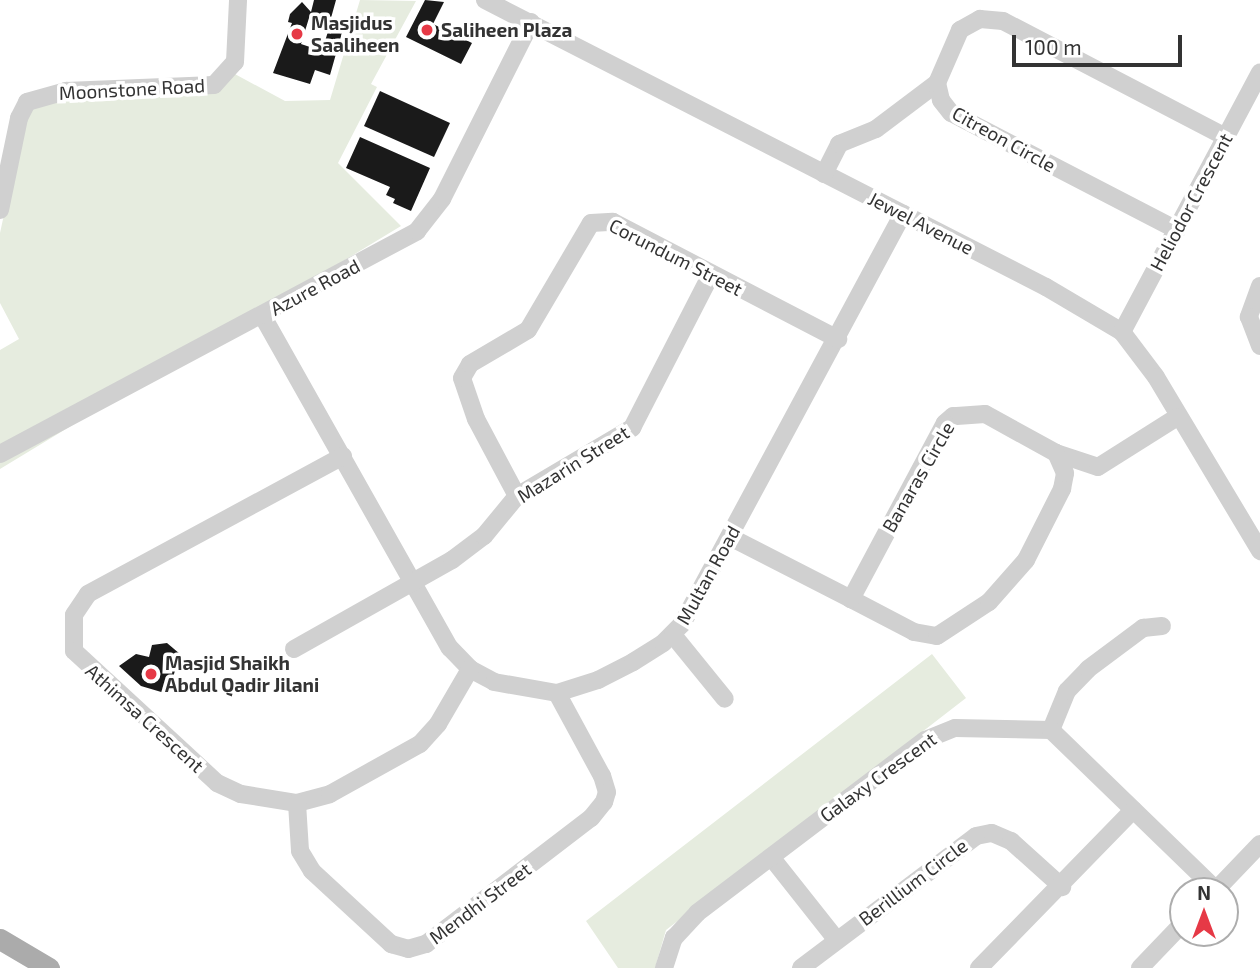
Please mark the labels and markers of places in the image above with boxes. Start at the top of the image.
place label: Masjidus Saaliheen [311,12,400,56]
place label: Saliheen Plaza [441,19,572,41]
marker: Saliheen Plaza [419,22,435,38]
marker: Masjidus Saaliheen [289,26,305,42]
place label: Masjid Shaikh Abdul Qadir Jilani [165,652,320,696]
marker: Masjid Shaikh Abdul Qadir Jilani [143,666,159,682]

